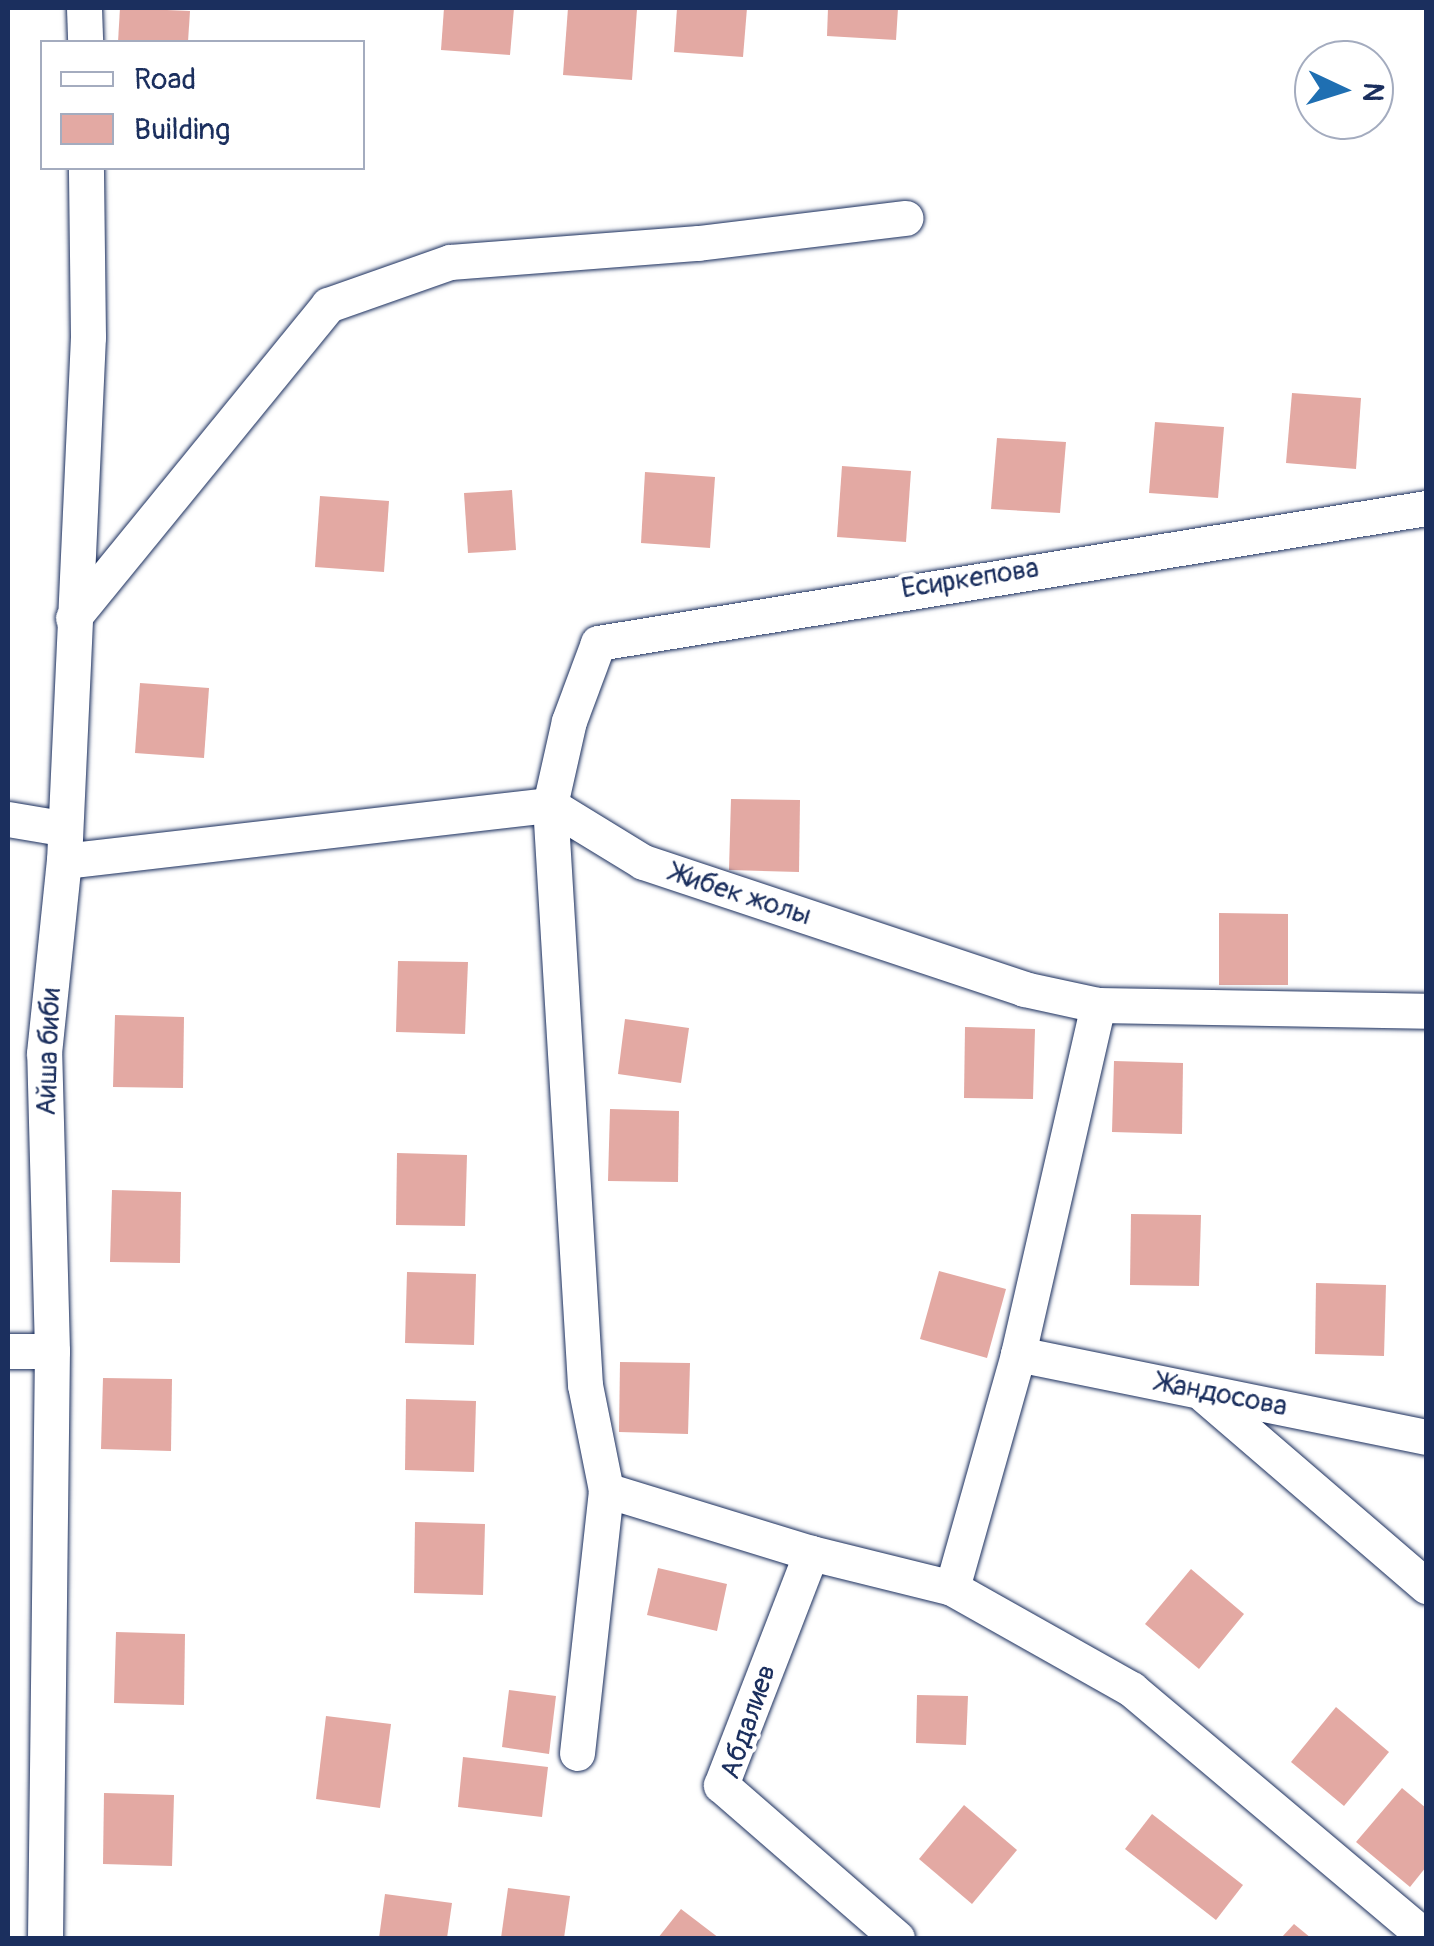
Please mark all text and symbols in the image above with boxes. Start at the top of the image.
legend [40,40,365,170]
north arrow [1294,40,1394,140]
text: Road [134,61,196,98]
text: N [1354,81,1391,103]
text: Building [134,111,230,148]
street label: Есиркепова [899,552,1041,606]
street label: Жибек жолы [667,857,815,933]
street label: Айша биби [30,988,68,1116]
street label: Жандосова [1154,1366,1290,1424]
street label: Абдалиев [714,1660,784,1784]

